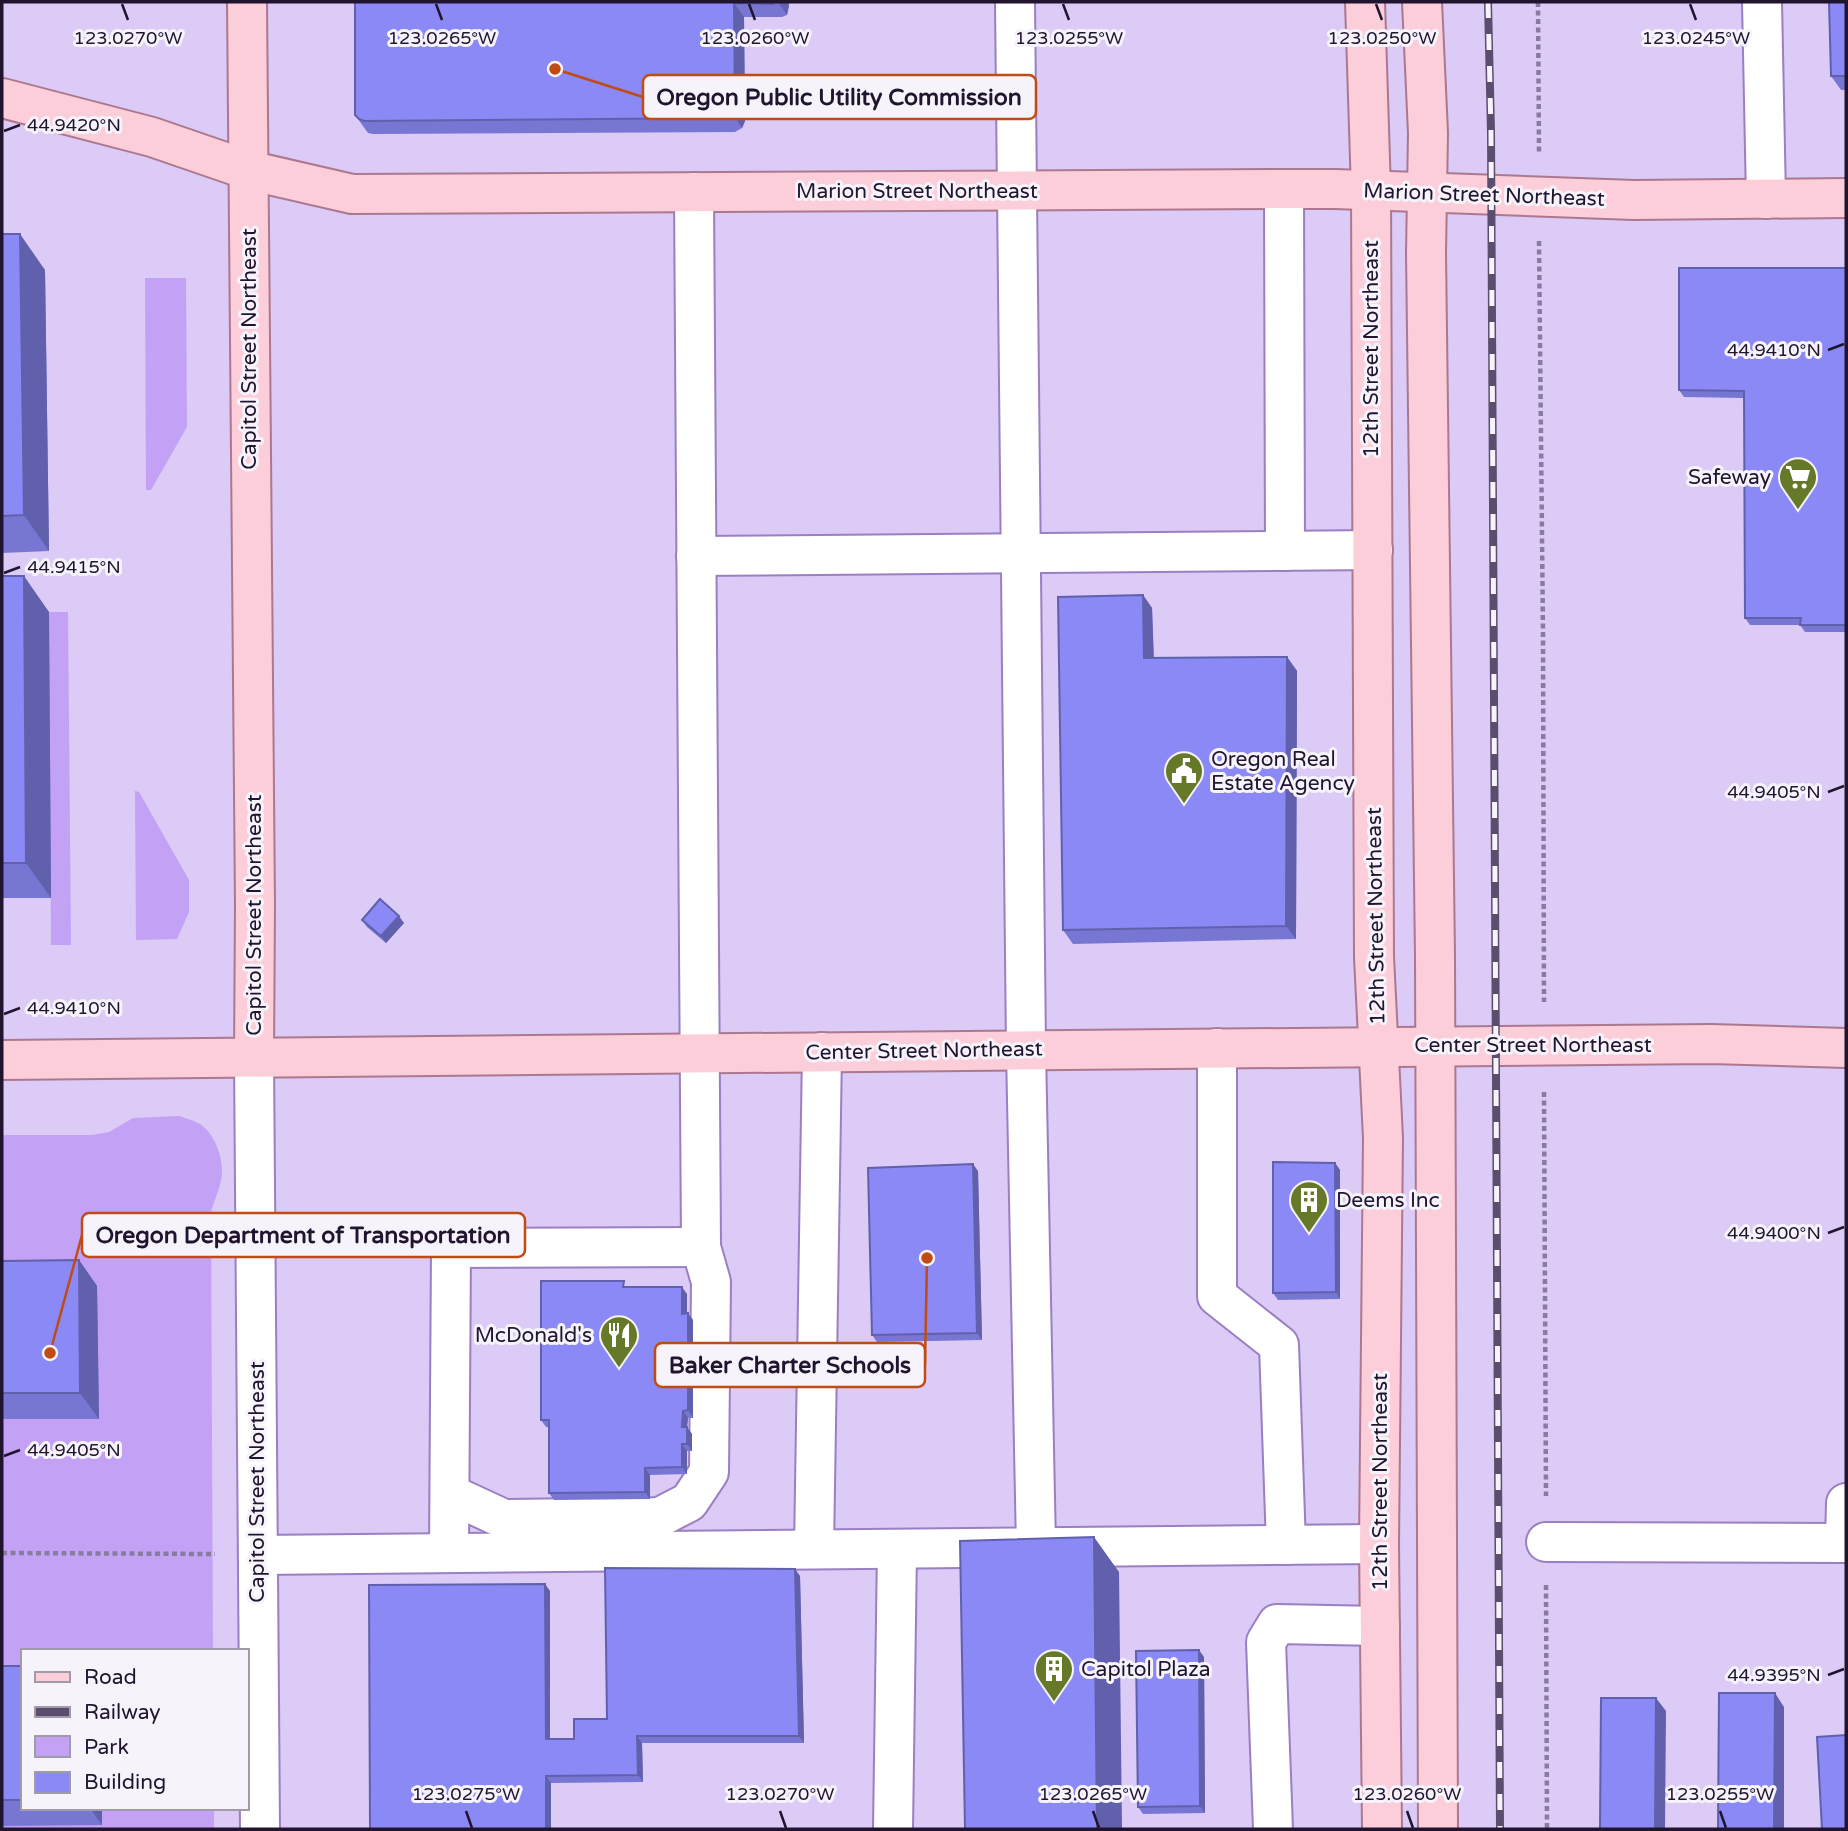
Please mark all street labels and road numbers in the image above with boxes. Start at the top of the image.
street label: Marion Street Northeast [1363,178,1605,212]
street label: Marion Street Northeast [796,179,1038,204]
street label: Capitol Street Northeast [237,228,262,470]
street label: 12th Street Northeast [1359,240,1384,458]
street label: Capitol Street Northeast [242,794,267,1036]
street label: 12th Street Northeast [1362,807,1390,1025]
street label: Center Street Northeast [1414,1033,1652,1058]
street label: Center Street Northeast [805,1036,1043,1066]
street label: Capitol Street Northeast [245,1361,270,1603]
street label: 12th Street Northeast [1368,1373,1393,1591]

